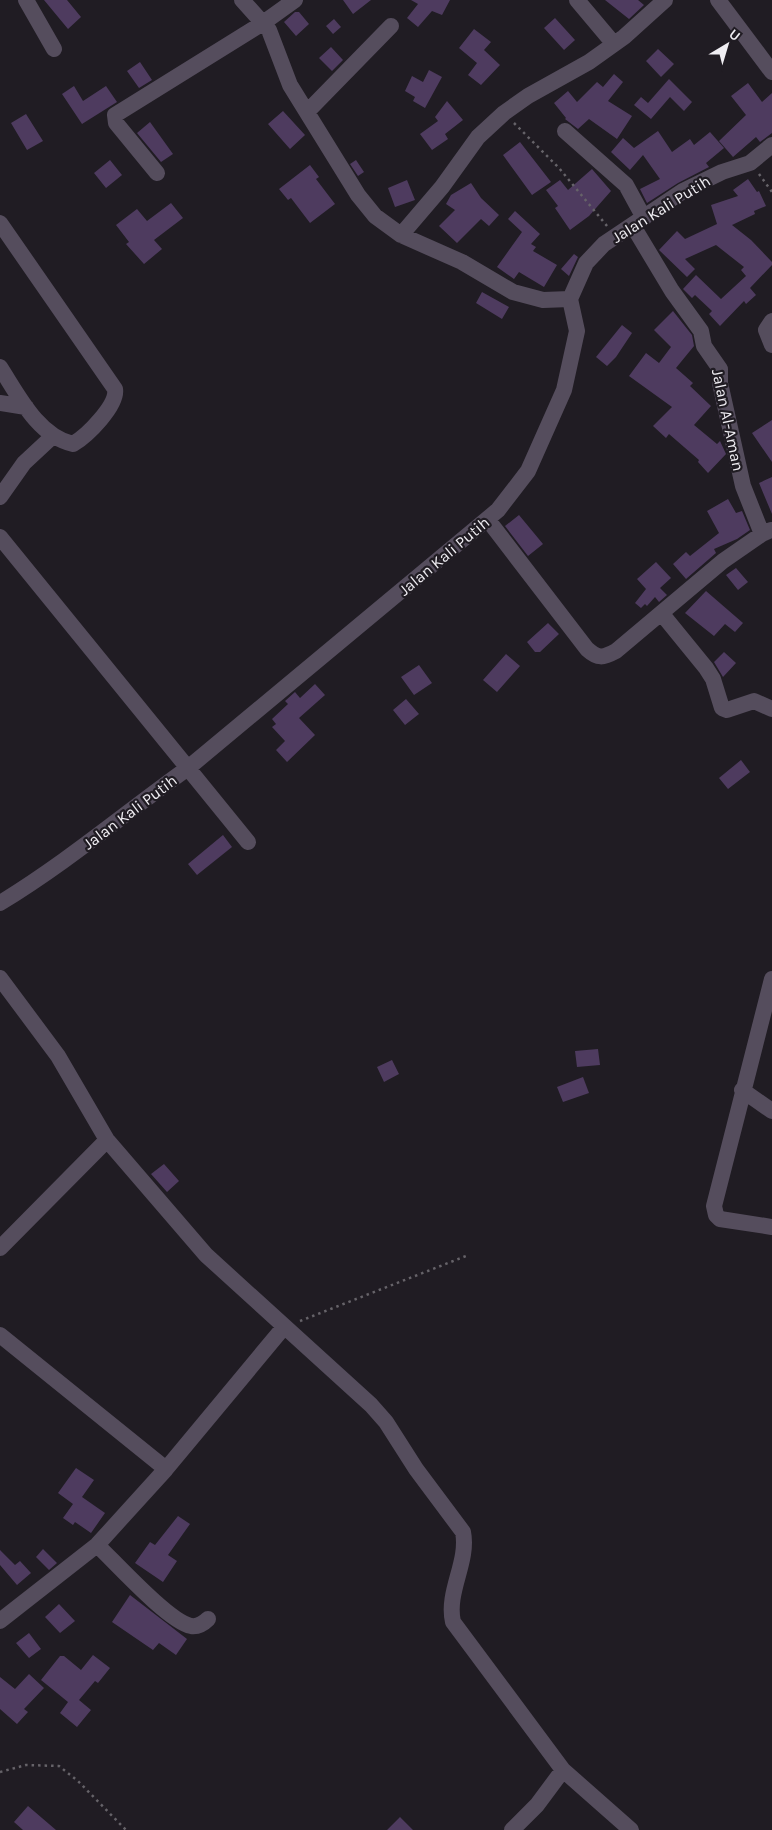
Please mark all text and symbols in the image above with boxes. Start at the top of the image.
north arrow [702,20,752,70]
text: U [726,25,744,45]
street label: Jalan Kali Putih [608,171,714,247]
street label: Jalan Al-Aman [708,367,748,473]
street label: Jalan Kali Putih [395,513,493,599]
street label: Jalan Kali Putih [79,771,181,853]

